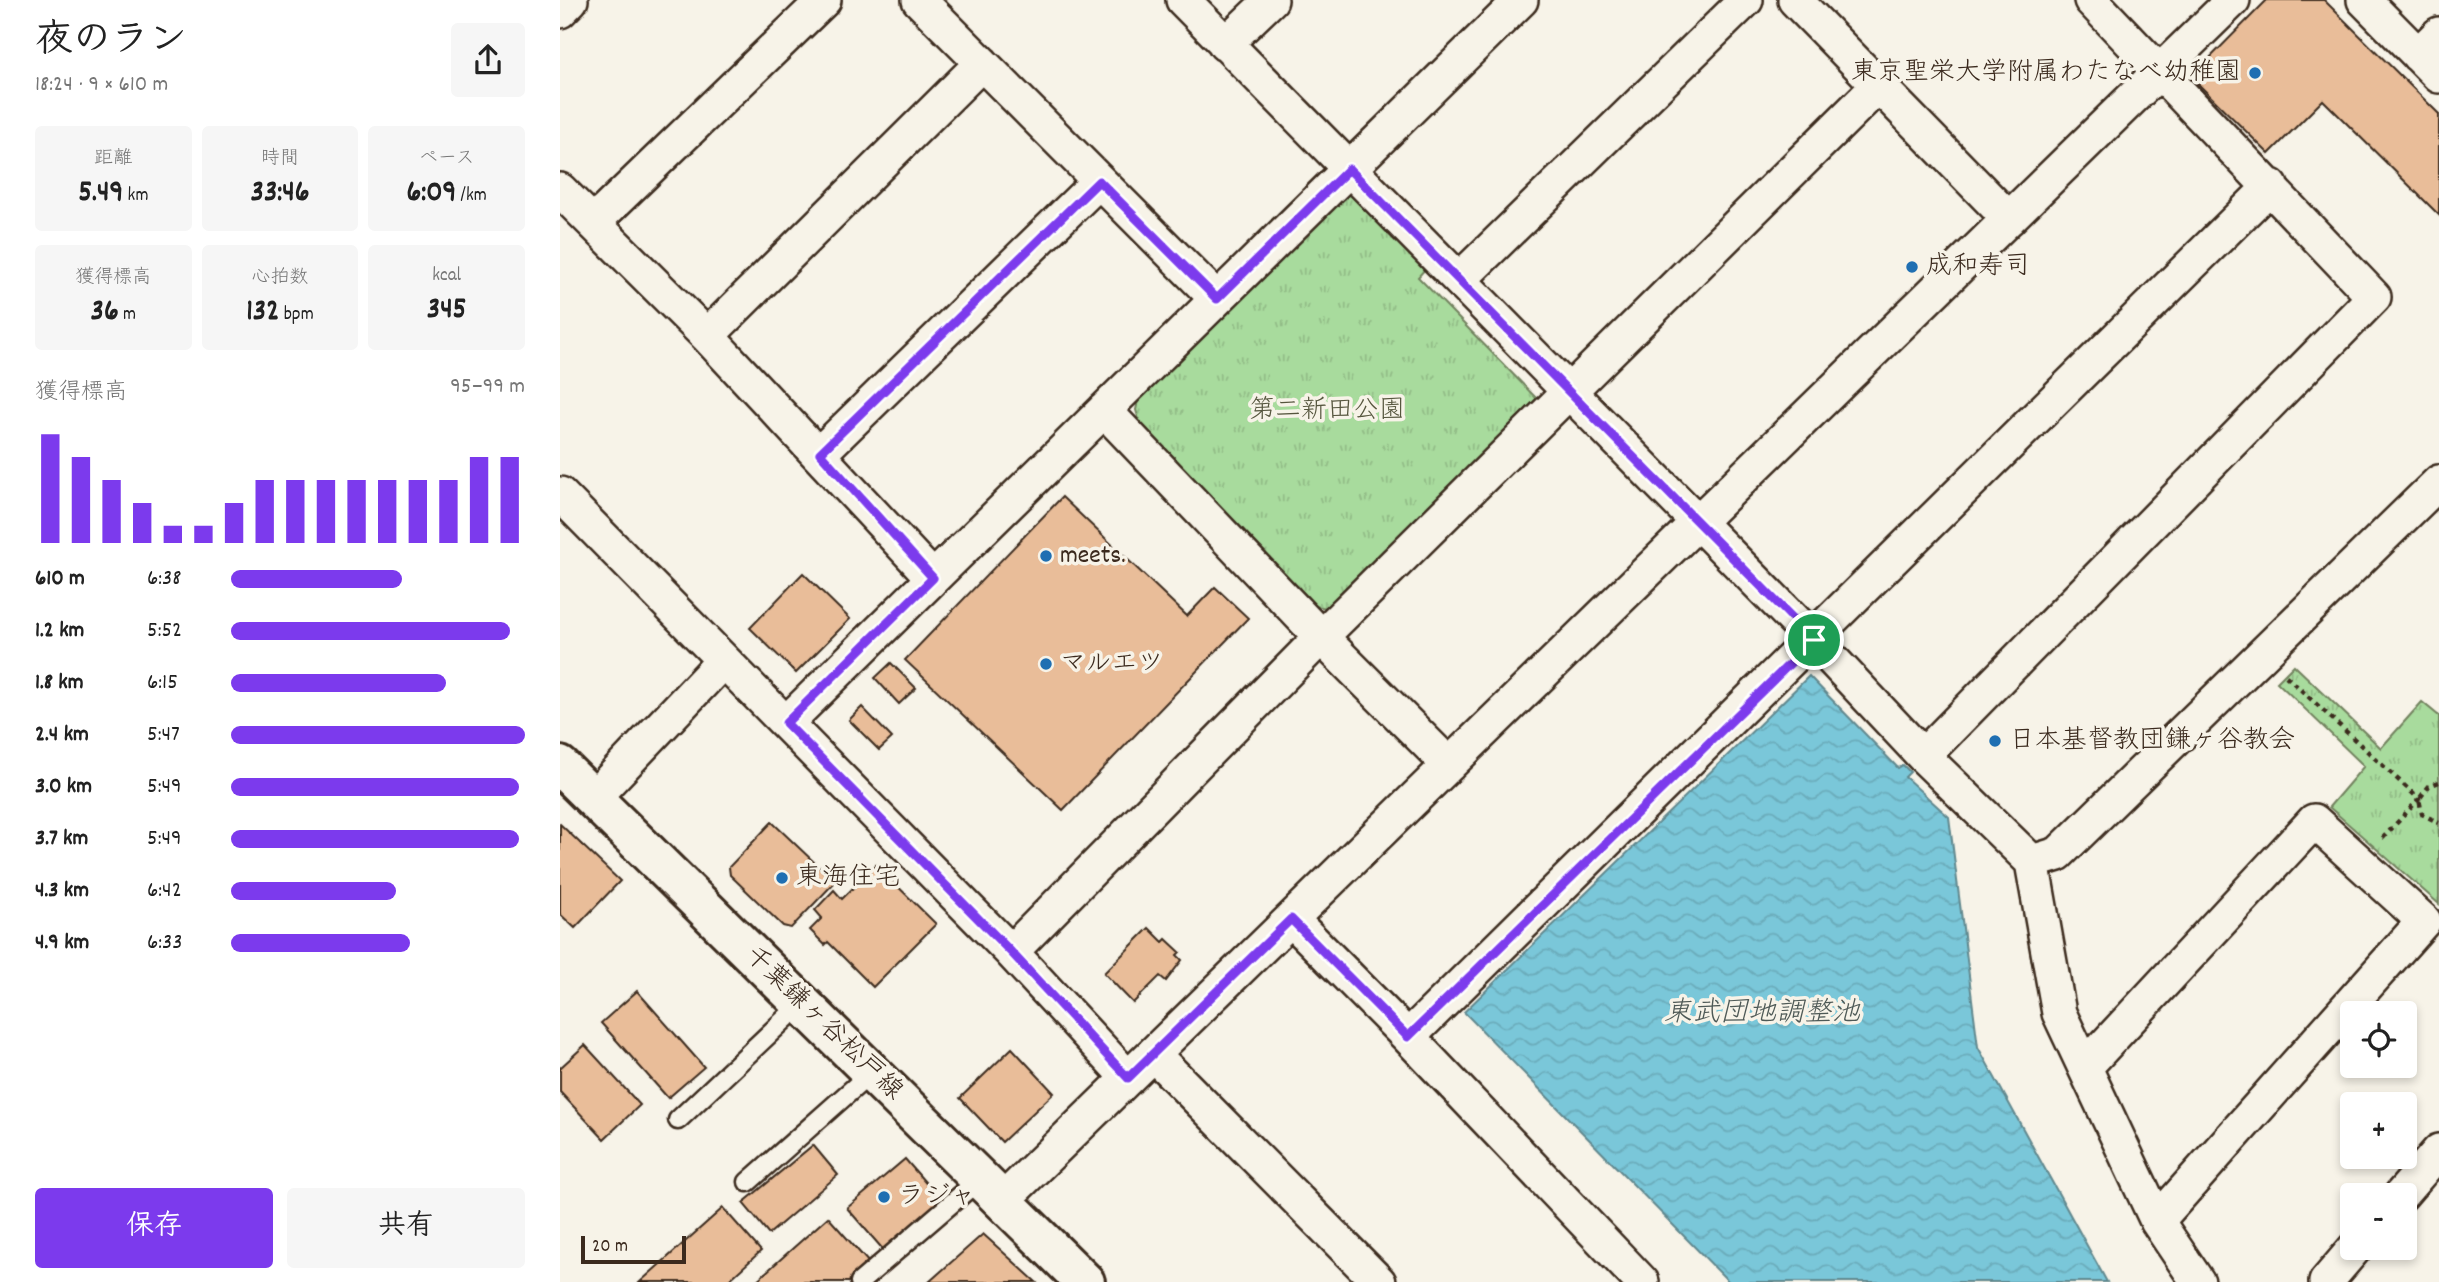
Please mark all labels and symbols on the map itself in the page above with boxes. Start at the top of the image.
place label: 東京聖栄大学附属わたなべ幼稚園 [1851,55,2241,92]
marker: 東京聖栄大学附属わたなべ幼稚園 [2247,65,2263,81]
place label: 成和寿司 [1926,249,2030,286]
marker: 成和寿司 [1904,259,1920,275]
park label: 第二新田公園 [1249,393,1405,430]
place label: meets. [1060,538,1126,575]
marker: meets. [1038,548,1054,564]
pin [1784,610,1844,670]
place label: マルエツ [1060,646,1163,683]
marker: マルエツ [1038,656,1054,672]
place label: 日本基督教団鎌ヶ谷教会 [2009,723,2295,760]
marker: 日本基督教団鎌ヶ谷教会 [1987,733,2003,749]
place label: 東海住宅 [796,860,900,897]
marker: 東海住宅 [774,870,790,886]
street label: 千葉鎌ヶ谷松戸線 [735,938,911,1110]
water label: 東武団地調整池 [1664,995,1861,1035]
place label: ラジャ [898,1179,976,1216]
marker: ラジャ [876,1189,892,1205]
scale bar [581,1233,686,1265]

